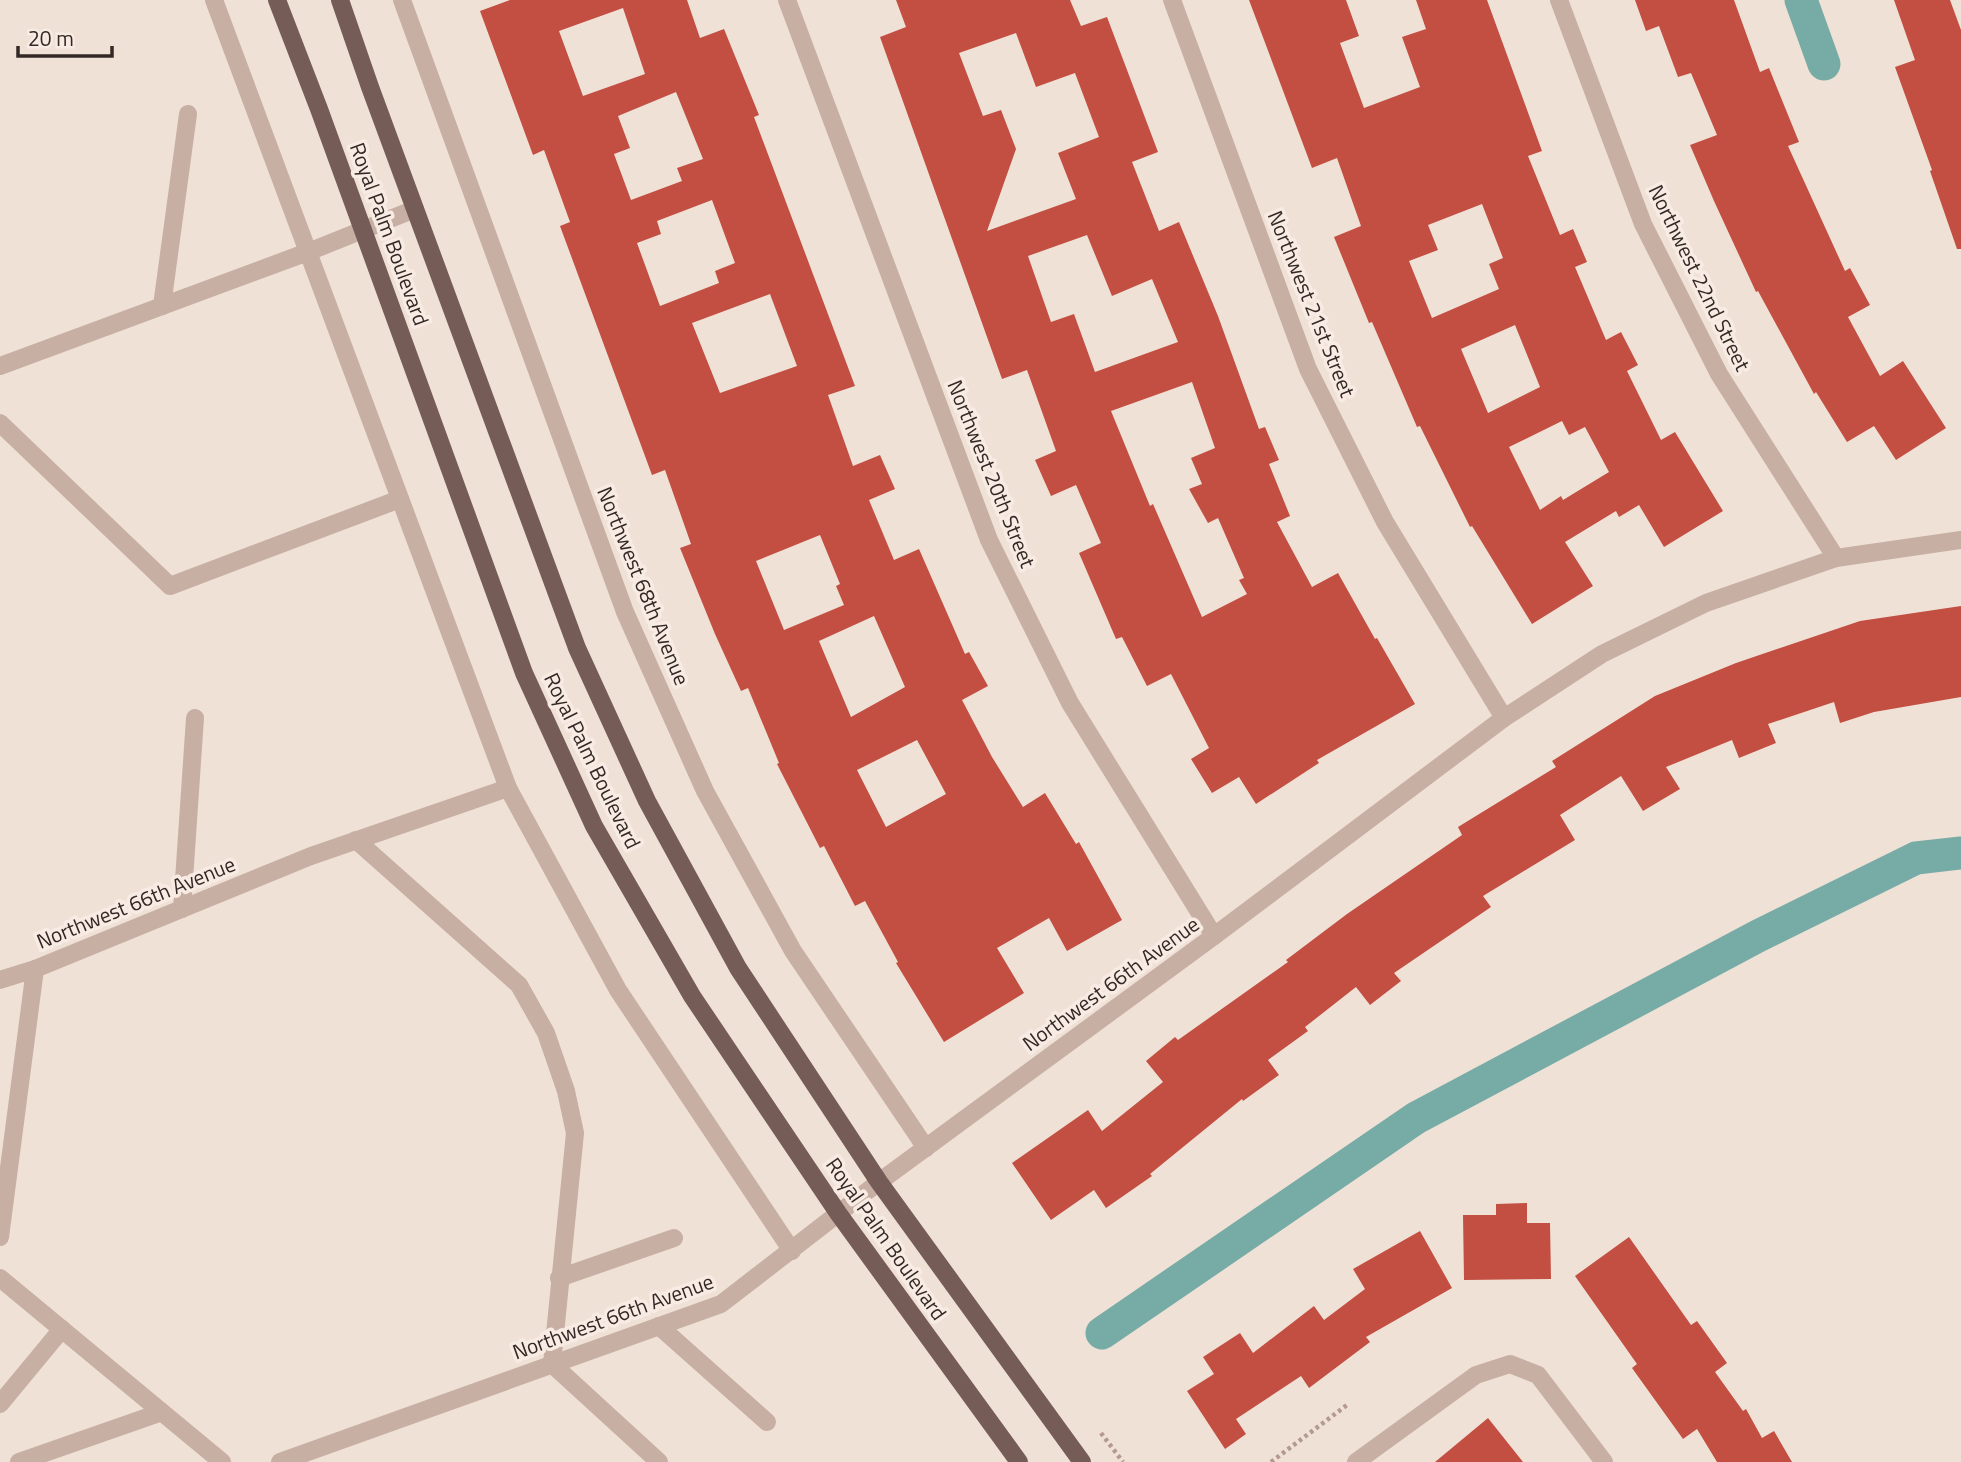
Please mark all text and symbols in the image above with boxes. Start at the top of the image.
scale bar [18,14,112,58]
text: 20 m [28,22,74,54]
street label: Royal Palm Boulevard [342,138,438,330]
street label: Northwest 22nd Street [1641,179,1759,377]
street label: Northwest 21st Street [1260,206,1364,402]
street label: Northwest 20th Street [940,375,1044,573]
street label: Northwest 68th Avenue [589,481,698,690]
street label: Royal Palm Boulevard [536,667,649,854]
street label: Northwest 66th Avenue [31,848,240,957]
street label: Northwest 66th Avenue [1015,908,1205,1058]
street label: Royal Palm Boulevard [819,1150,955,1326]
street label: Northwest 66th Avenue [508,1265,718,1367]

